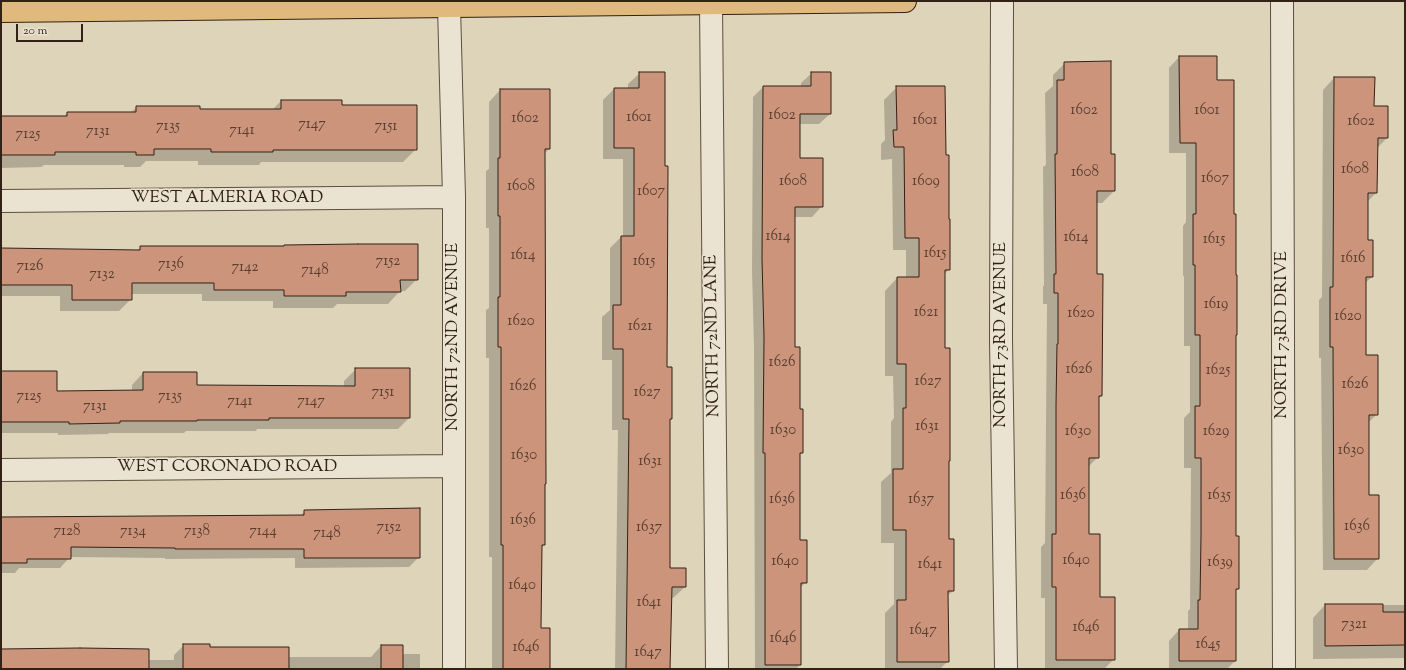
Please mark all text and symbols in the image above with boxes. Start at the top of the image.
scale bar [18,16,85,42]
text: 20 m [23,22,47,40]
house number: 1602 [1070,102,1098,120]
house number: 1601 [1194,102,1220,120]
house number: 1602 [768,107,796,125]
house number: 1601 [626,109,652,127]
house number: 1602 [511,110,539,128]
house number: 1601 [912,112,938,130]
house number: 1602 [1347,113,1375,131]
house number: 7147 [298,116,326,134]
house number: 7135 [156,118,180,136]
house number: 7151 [375,118,397,136]
house number: 7141 [229,122,255,140]
house number: 7131 [86,123,110,141]
house number: 7125 [16,126,40,144]
house number: 1608 [1341,161,1369,179]
house number: 1608 [1071,164,1099,182]
house number: 1607 [1201,170,1229,188]
house number: 1608 [779,173,807,191]
house number: 1609 [912,173,940,191]
house number: 1608 [507,178,535,196]
house number: 1607 [637,183,665,201]
street label: WEST ALMERIA ROAD [131,189,323,209]
house number: 1614 [765,228,791,246]
house number: 1614 [1063,229,1089,247]
house number: 1615 [1203,231,1225,249]
street label: NORTH 73RD AVENUE [992,242,1012,428]
street label: NORTH 72ND AVENUE [444,243,464,431]
house number: 1615 [924,245,946,263]
house number: 1614 [510,247,536,265]
house number: 1616 [1341,250,1365,268]
street label: NORTH 73RD DRIVE [1273,251,1293,419]
house number: 7152 [376,253,400,271]
house number: 1615 [633,253,655,271]
street label: NORTH 72ND LANE [702,255,726,417]
house number: 7136 [158,256,184,274]
house number: 7126 [16,258,44,276]
house number: 7142 [231,259,259,277]
house number: 7148 [301,262,329,280]
house number: 7132 [89,266,115,284]
house number: 1619 [1204,296,1228,314]
house number: 1621 [914,304,938,322]
house number: 1620 [1067,305,1095,323]
house number: 1620 [1334,308,1362,326]
house number: 1620 [507,313,535,331]
house number: 1621 [628,318,652,336]
house number: 1626 [769,354,795,372]
house number: 1626 [1066,361,1092,379]
house number: 1625 [1206,362,1230,380]
house number: 1627 [915,373,941,391]
house number: 1626 [1342,376,1368,394]
house number: 1626 [510,378,536,396]
house number: 7151 [372,384,394,402]
house number: 1627 [634,384,660,402]
house number: 7125 [17,388,41,406]
house number: 7135 [158,388,182,406]
house number: 7141 [227,393,253,411]
house number: 7147 [297,393,325,411]
house number: 7131 [83,398,107,416]
house number: 1631 [915,418,939,436]
house number: 1630 [770,422,796,440]
house number: 1630 [1065,423,1091,441]
house number: 1629 [1203,423,1229,441]
house number: 1630 [1338,442,1364,460]
house number: 1630 [511,447,537,465]
house number: 1631 [638,453,662,471]
street label: WEST CORONADO ROAD [117,458,337,478]
house number: 1636 [1060,487,1086,505]
house number: 1635 [1207,487,1231,505]
house number: 1636 [769,491,795,509]
house number: 1637 [908,491,934,509]
house number: 1636 [510,512,536,530]
house number: 1636 [1344,518,1370,536]
house number: 7152 [377,519,401,537]
house number: 1637 [636,519,662,537]
house number: 7128 [53,523,81,541]
house number: 7134 [120,523,146,541]
house number: 7138 [184,523,210,541]
house number: 7144 [249,523,277,541]
house number: 7148 [313,525,341,543]
house number: 1640 [1062,552,1090,570]
house number: 1640 [771,553,799,571]
house number: 1639 [1207,554,1233,572]
house number: 1641 [918,556,942,574]
house number: 1640 [508,577,536,595]
house number: 1641 [637,594,661,612]
house number: 7321 [1341,616,1367,634]
house number: 1646 [1072,619,1100,637]
house number: 1647 [909,622,937,640]
house number: 1646 [769,630,797,648]
house number: 1645 [1196,636,1220,654]
house number: 1646 [512,639,540,657]
house number: 1647 [634,644,662,662]

